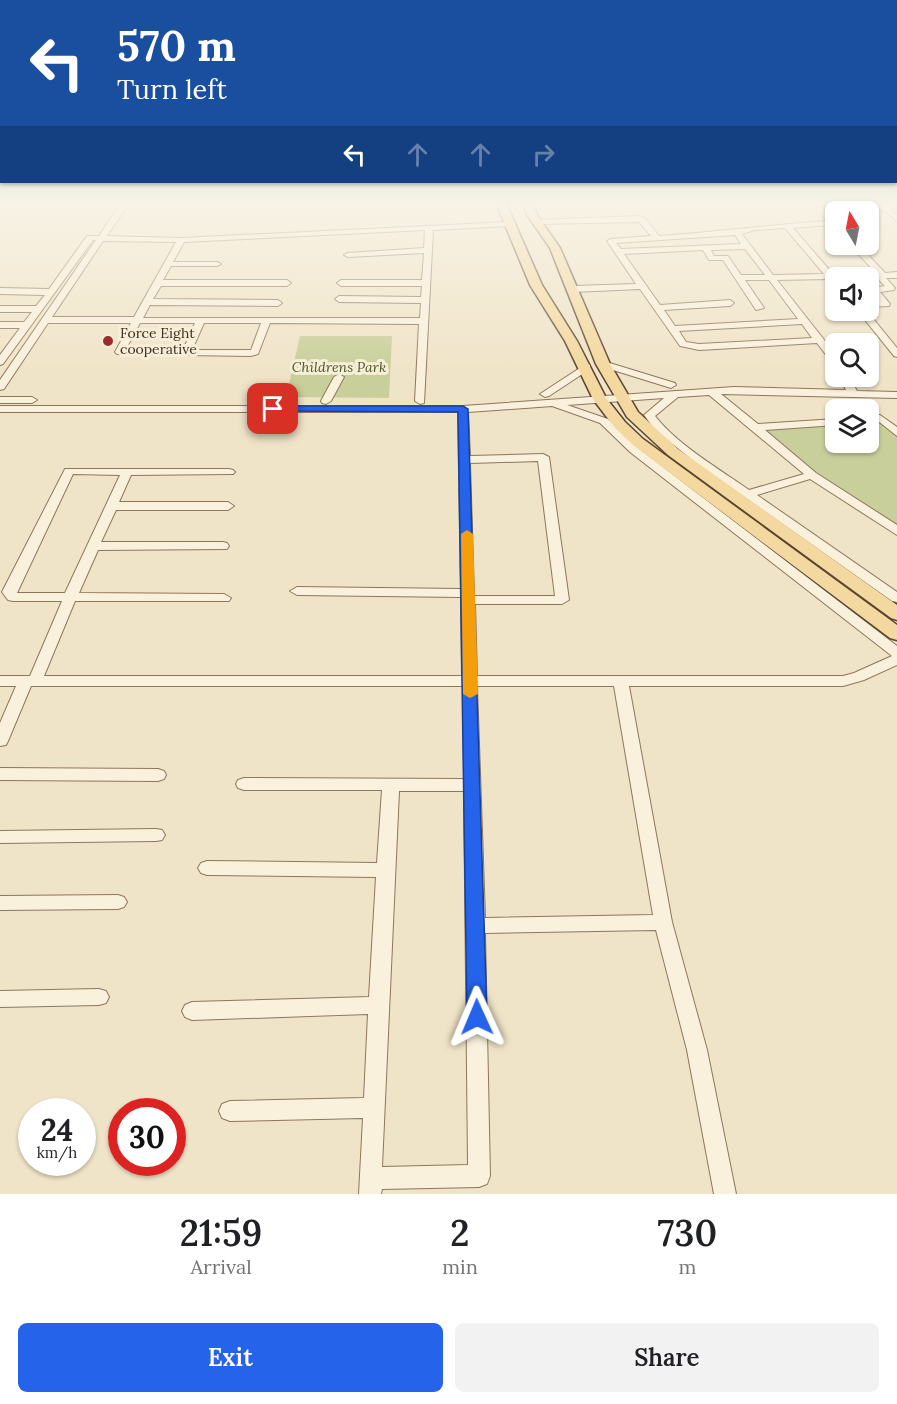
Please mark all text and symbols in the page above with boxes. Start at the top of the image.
text: 570 m [117,19,236,73]
icon: left [18,24,96,102]
text: Turn left [117,72,227,106]
icon: left [338,138,371,171]
icon: ahead [401,138,434,171]
icon: ahead [464,138,497,171]
icon: right [527,138,560,171]
north arrow [825,201,879,255]
map controls [825,201,879,453]
button: sound [825,267,879,321]
place label: Force Eight cooperative [120,324,197,358]
button: search [825,333,879,387]
marker: Force Eight cooperative [101,334,115,348]
park label: Childrens Park [292,358,386,376]
pin [247,383,298,434]
icon: arrive [256,392,289,425]
button: layers [825,399,879,453]
position arrow [445,985,509,1049]
speed limit sign: 30 [108,1098,186,1176]
text: 24 [41,1111,73,1149]
text: km/h [37,1143,77,1162]
text: 21:59 [180,1210,262,1256]
text: 2 [450,1210,470,1256]
text: 730 [658,1210,717,1256]
text: Arrival [191,1254,252,1279]
text: min [442,1254,478,1279]
text: m [678,1254,696,1279]
button: Exit [18,1323,443,1392]
button: Share [455,1323,879,1392]

